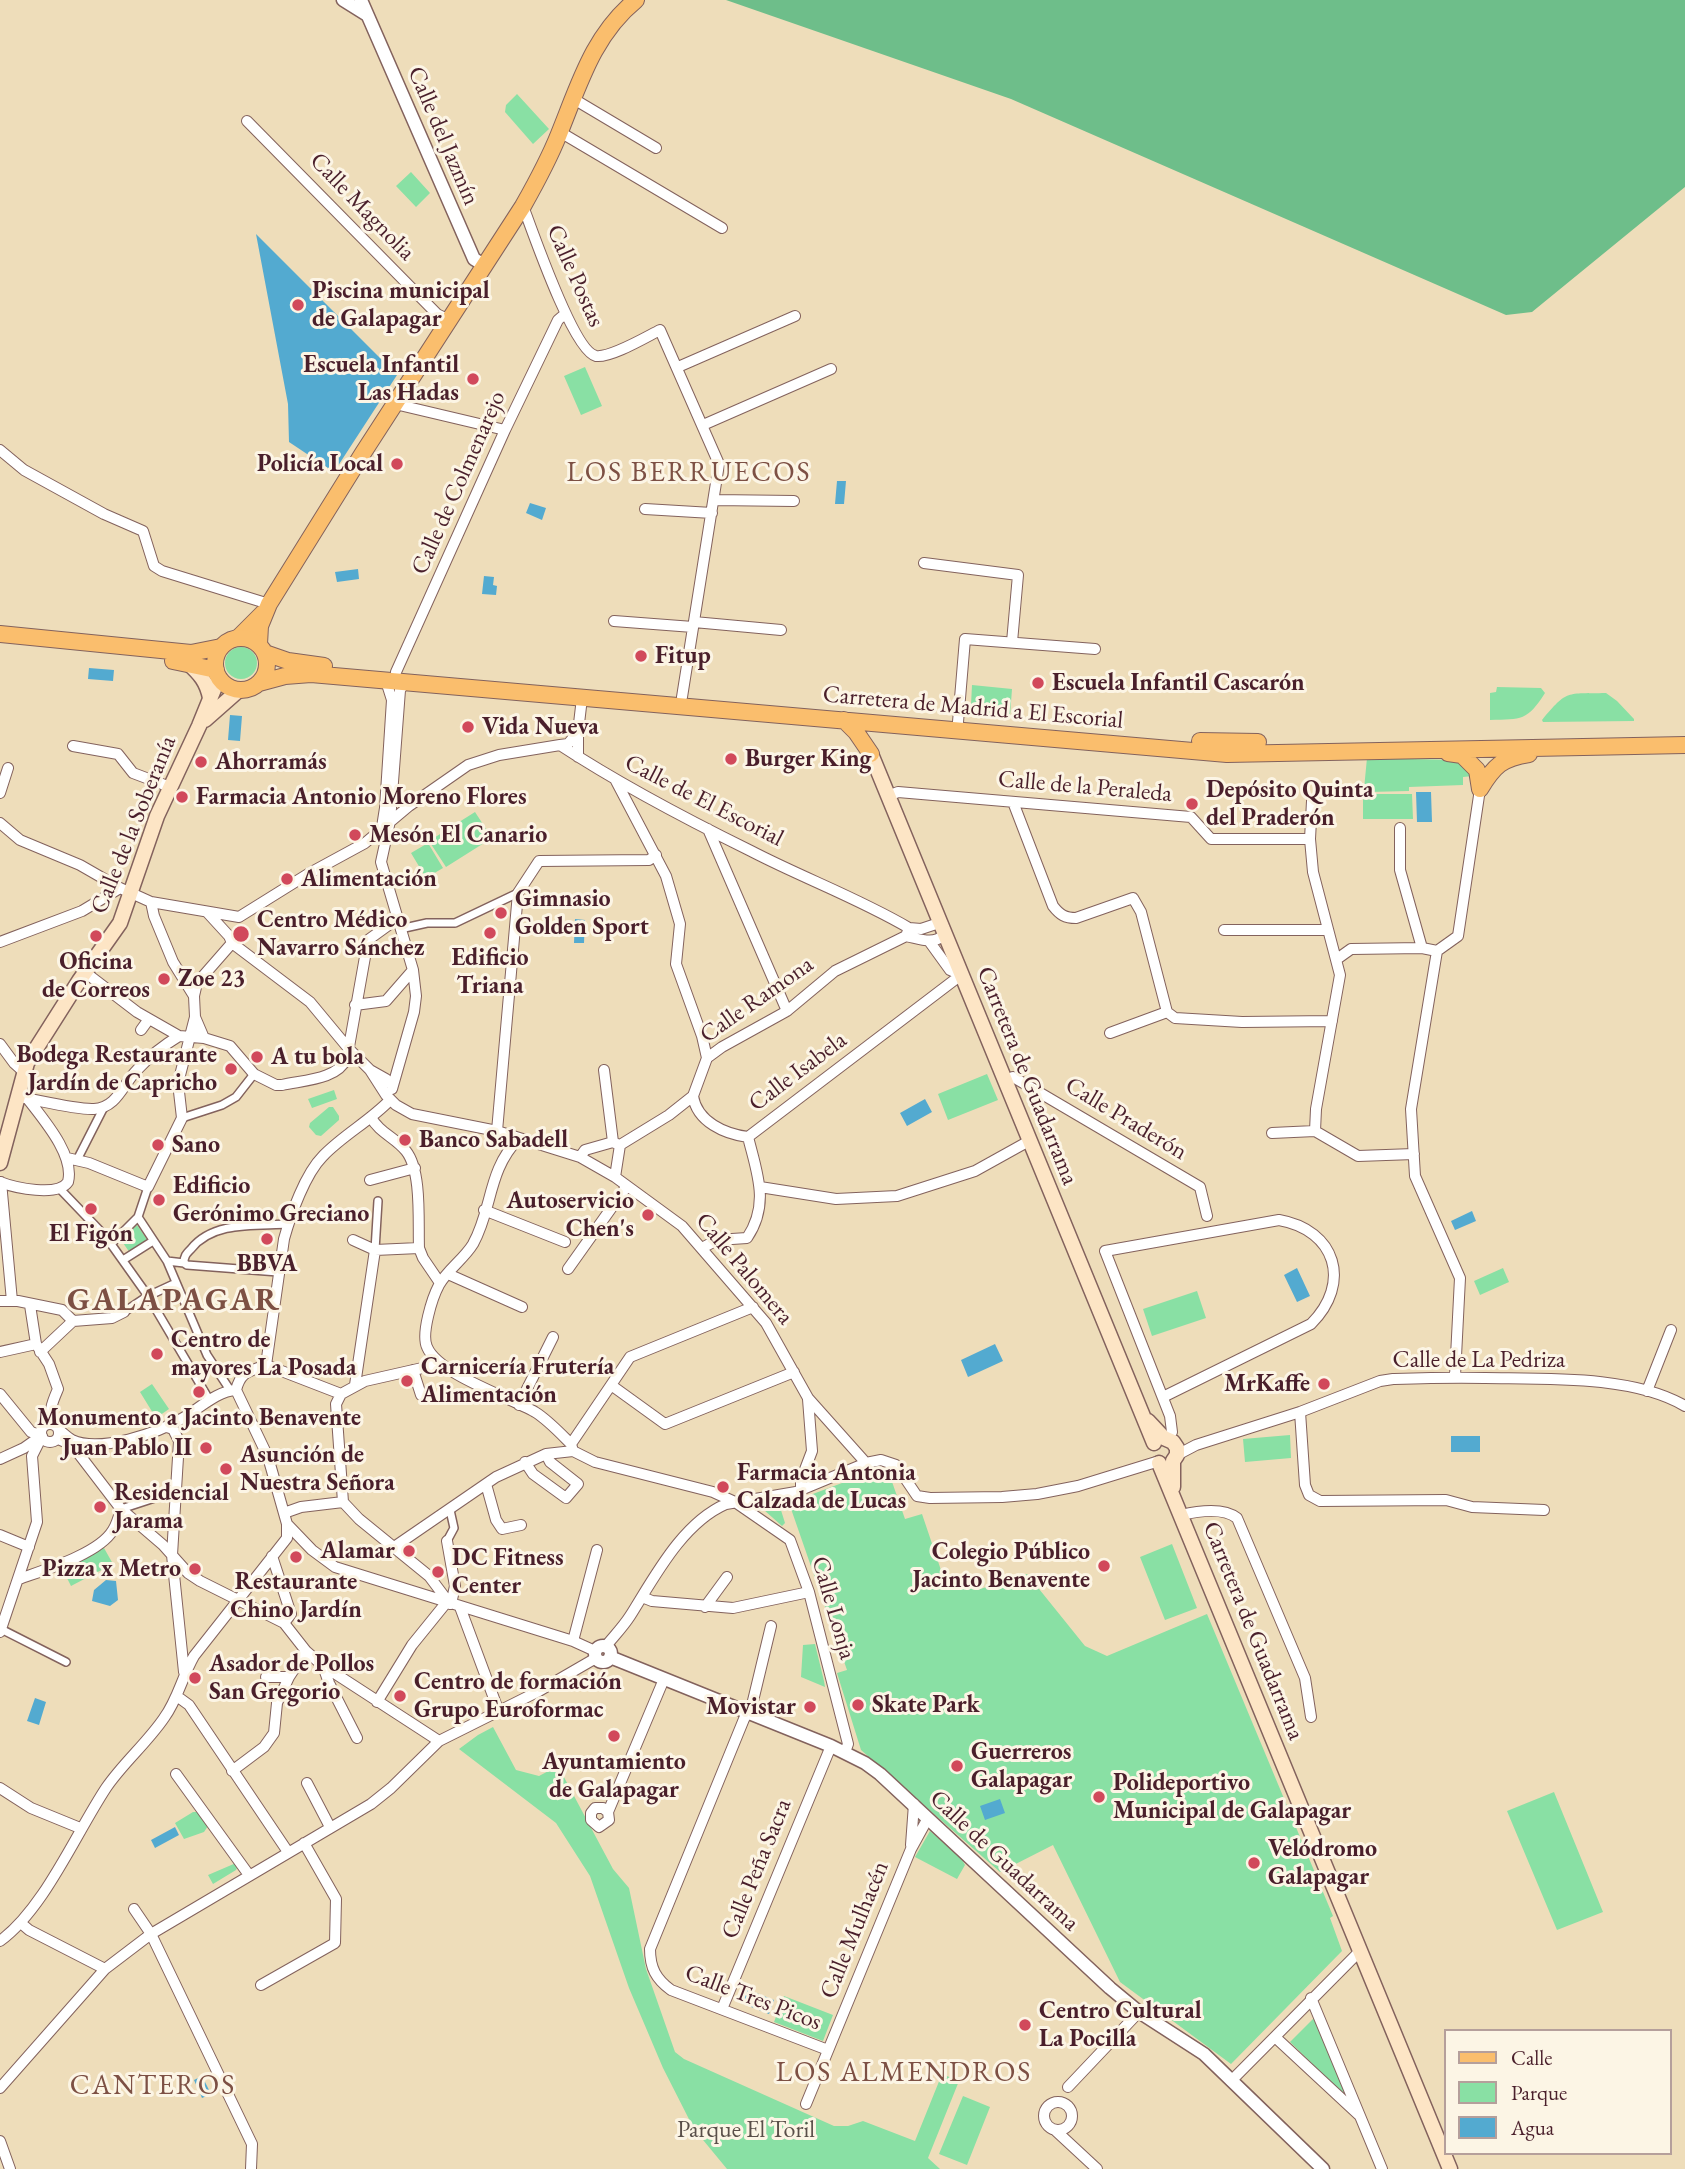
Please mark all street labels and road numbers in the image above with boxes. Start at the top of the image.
street label: Calle del Jazmín [401,62,485,210]
street label: Calle Magnolia [303,147,421,267]
street label: Calle Postas [540,220,610,332]
street label: Calle de Colmenarejo [406,387,512,579]
street label: Carretera de Madrid a El Escorial [822,681,1124,735]
street label: Calle de la Soberanía [85,732,183,918]
street label: Calle de El Escorial [620,749,788,853]
street label: Calle de la Peraleda [997,765,1173,809]
street label: Calle Ramona [695,950,819,1050]
street label: Carretera de Guadarrama [970,963,1084,1189]
street label: Calle Isabela [743,1026,853,1118]
street label: Calle Praderón [1060,1071,1192,1167]
street label: Calle Palomera [689,1207,799,1331]
street label: Calle de La Pedriza [1393,1346,1565,1374]
street label: Carretera de Guadarrama [1196,1518,1310,1744]
street label: Calle Lonja [805,1553,861,1663]
street label: Calle de Guadarrama [923,1784,1085,1938]
street label: Calle Peña Sacra [716,1795,798,1943]
street label: Calle Mulhacén [814,1857,896,2003]
street label: Calle Tres Picos [681,1959,825,2037]

